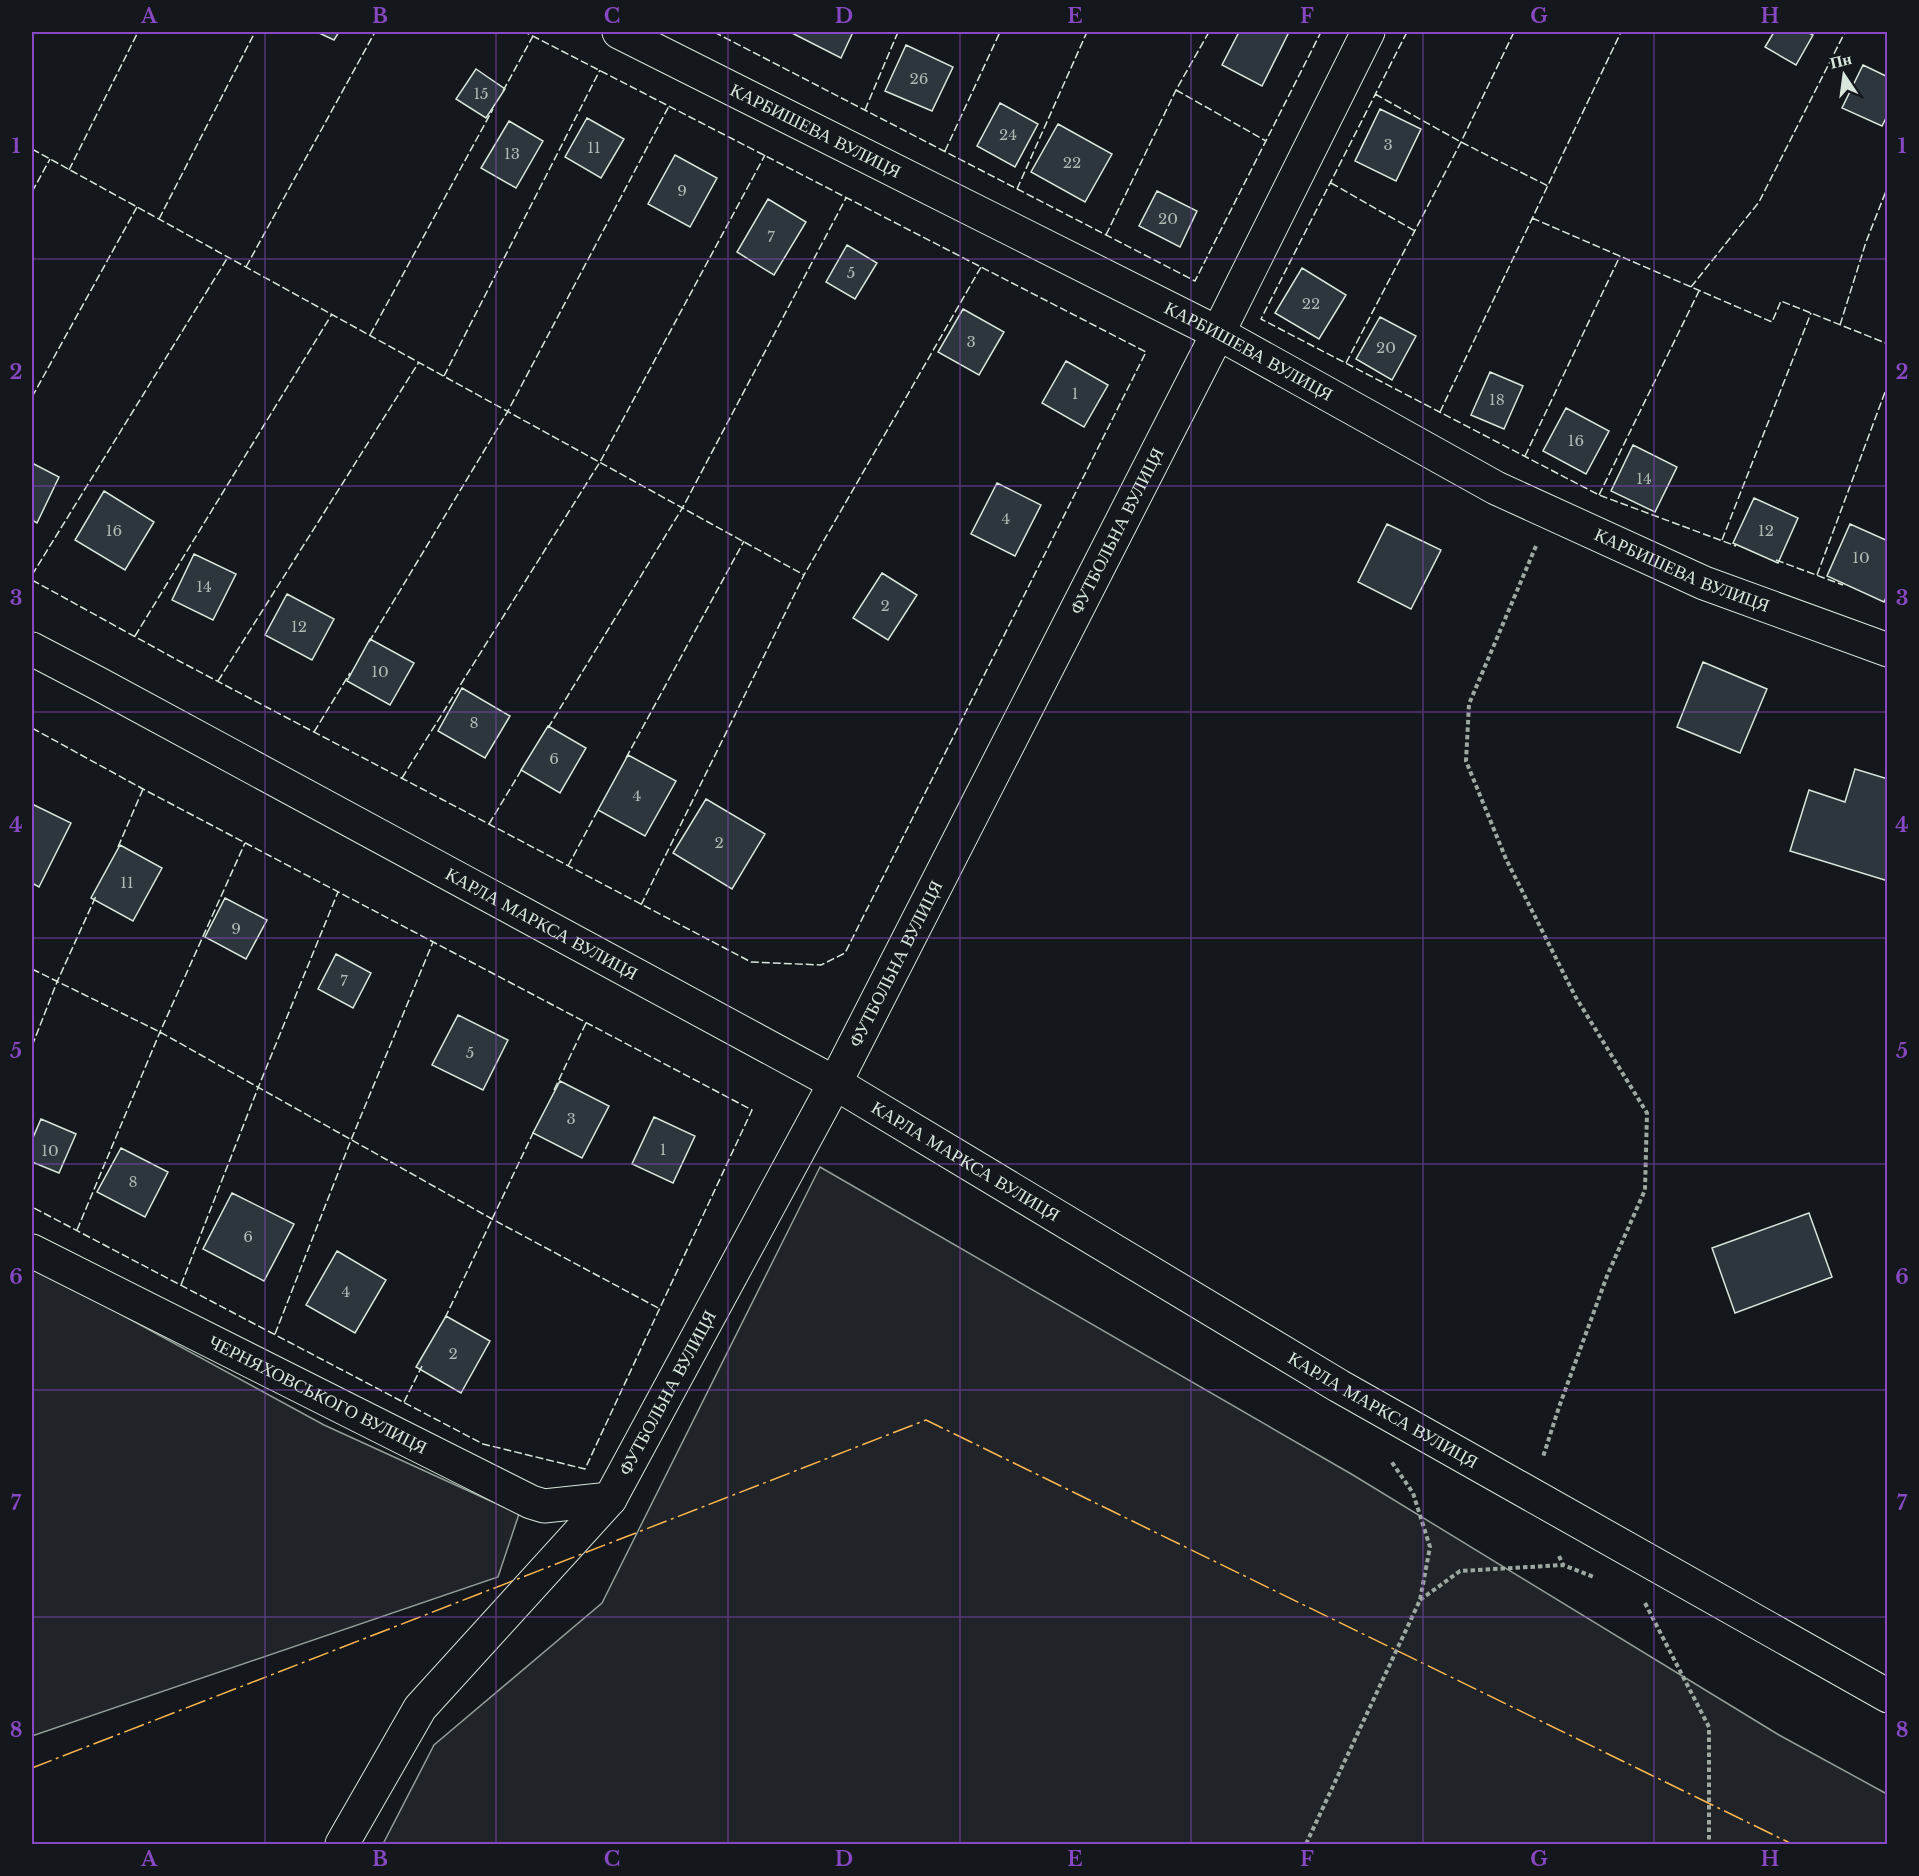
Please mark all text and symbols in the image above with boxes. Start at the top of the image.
text: A [140,4,158,28]
text: B [372,4,388,28]
text: C [604,4,620,28]
text: D [835,4,853,28]
text: E [1067,4,1083,28]
text: F [1300,4,1314,28]
text: G [1530,4,1548,28]
text: H [1761,4,1780,28]
north arrow [1814,45,1874,105]
text: Пн [1828,48,1853,73]
house number: 26 [910,69,928,88]
street label: КАРБИШЕВА ВУЛИЦЯ [727,79,905,183]
house number: 15 [473,84,489,103]
house number: 24 [999,125,1017,144]
text: 1 [12,134,21,158]
text: 1 [1898,134,1907,158]
house number: 3 [1383,135,1393,154]
house number: 11 [587,138,601,157]
house number: 13 [504,144,520,163]
house number: 22 [1063,153,1081,172]
house number: 9 [677,181,687,200]
house number: 20 [1158,209,1178,228]
house number: 7 [767,227,775,246]
house number: 5 [847,263,855,282]
house number: 22 [1302,294,1320,313]
street label: КАРБИШЕВА ВУЛИЦЯ [1161,297,1337,406]
house number: 3 [966,332,976,351]
house number: 20 [1376,338,1396,357]
text: 2 [9,360,23,384]
text: 2 [1895,360,1909,384]
house number: 1 [1072,384,1078,403]
house number: 18 [1489,390,1505,409]
house number: 16 [1568,431,1584,450]
street label: ФУТБОЛЬНА ВУЛИЦЯ [1065,444,1169,618]
house number: 14 [1636,469,1652,488]
house number: 4 [1002,509,1010,528]
house number: 16 [106,521,122,540]
house number: 12 [1758,521,1774,540]
street label: КАРБИШЕВА ВУЛИЦЯ [1591,523,1772,617]
house number: 10 [1852,548,1870,567]
house number: 14 [196,577,212,596]
text: 3 [10,586,22,610]
text: 3 [1896,586,1908,610]
house number: 2 [880,596,890,615]
house number: 12 [291,617,307,636]
house number: 10 [371,662,389,681]
house number: 8 [469,713,479,732]
house number: 6 [549,749,559,768]
house number: 4 [633,786,641,805]
text: 4 [9,813,23,837]
text: 4 [1895,813,1909,837]
house number: 2 [714,833,724,852]
street label: КАРЛА МАРКСА ВУЛИЦЯ [442,863,642,985]
house number: 11 [120,873,134,892]
street label: ФУТБОЛЬНА ВУЛИЦЯ [844,877,948,1051]
house number: 9 [231,919,241,938]
house number: 7 [340,971,348,990]
text: 5 [10,1039,22,1063]
text: 5 [1896,1039,1908,1063]
house number: 5 [466,1043,474,1062]
street label: КАРЛА МАРКСА ВУЛИЦЯ [867,1096,1063,1226]
house number: 3 [566,1109,576,1128]
house number: 1 [660,1140,666,1159]
house number: 10 [41,1141,59,1160]
house number: 8 [128,1172,138,1191]
house number: 6 [243,1227,253,1246]
text: 6 [9,1265,23,1289]
text: 6 [1895,1265,1909,1289]
house number: 4 [342,1282,350,1301]
street label: ФУТБОЛЬНА ВУЛИЦЯ [614,1307,721,1479]
street label: ЧЕРНЯХОВСЬКОГО ВУЛИЦЯ [205,1331,431,1459]
house number: 2 [448,1344,458,1363]
street label: КАРЛА МАРКСА ВУЛИЦЯ [1284,1347,1482,1473]
text: 7 [11,1491,22,1515]
text: 7 [1897,1491,1908,1515]
text: 8 [10,1718,22,1742]
text: 8 [1896,1718,1908,1742]
text: A [140,1847,158,1871]
text: B [372,1847,388,1871]
text: C [604,1847,620,1871]
text: D [835,1847,853,1871]
text: E [1067,1847,1083,1871]
text: F [1300,1847,1314,1871]
text: G [1530,1847,1548,1871]
text: H [1761,1847,1780,1871]

